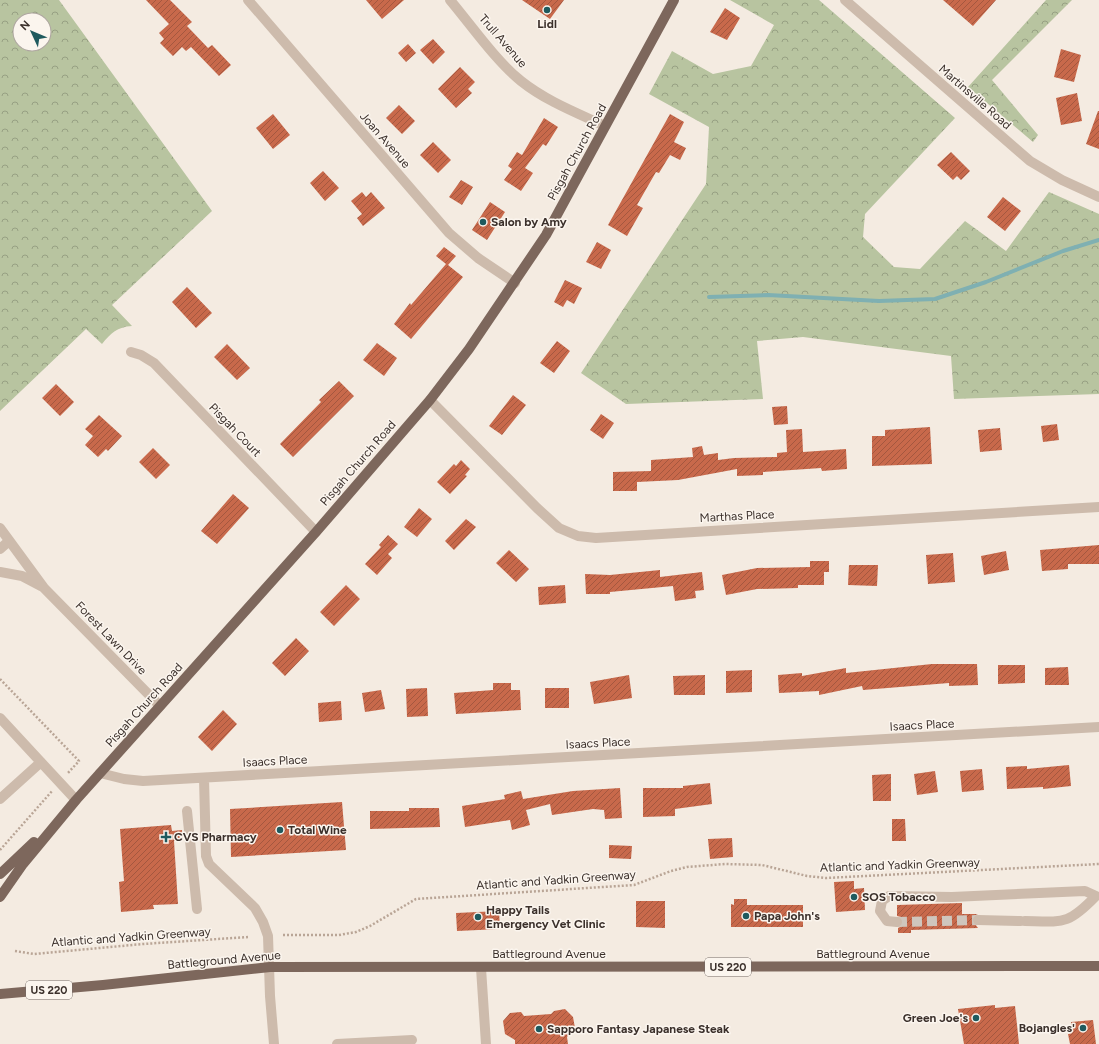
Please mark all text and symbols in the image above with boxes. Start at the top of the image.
marker: Lidl [542,5,552,15]
north arrow [12,12,52,52]
street label: Trull Avenue [476,12,530,71]
place label: Lidl [537,17,557,31]
text: N [18,18,33,33]
street label: Martinsville Road [936,62,1014,132]
street label: Pisgah Church Road [545,101,609,203]
street label: Joan Avenue [357,109,413,171]
place label: Salon by Amy [491,215,567,229]
marker: Salon by Amy [478,217,488,227]
street label: Pisgah Court [206,400,264,460]
street label: Pisgah Church Road [317,418,399,508]
street label: Marthas Place [699,507,775,525]
street label: Forest Lawn Drive [73,599,150,678]
street label: Pisgah Church Road [103,660,185,750]
street label: Isaacs Place [889,716,955,734]
street label: Isaacs Place [565,734,631,752]
street label: Isaacs Place [242,752,308,770]
place label: Total Wine [288,823,347,837]
marker: Total Wine [275,825,285,835]
place label: CVS Pharmacy [174,830,257,844]
marker: CVS Pharmacy [161,832,171,842]
street label: Atlantic and Yadkin Greenway [820,855,981,875]
street label: Atlantic and Yadkin Greenway [476,867,637,893]
place label: SOS Tobacco [862,890,936,904]
marker: SOS Tobacco [849,892,859,902]
place label: Happy Tails Emergency Vet Clinic [486,903,606,931]
place label: Papa John's [754,909,820,923]
marker: Papa John's [741,911,751,921]
marker: Happy Tails Emergency Vet Clinic [473,912,483,922]
street label: Atlantic and Yadkin Greenway [51,924,212,950]
street label: Battleground Avenue [492,947,606,961]
street label: Battleground Avenue [816,947,930,961]
street label: Battleground Avenue [167,948,282,972]
road number: US 220 [705,958,751,976]
road number: US 220 [26,981,72,999]
place label: Green Joe's [903,1011,968,1025]
marker: Green Joe's [971,1013,981,1023]
place label: Bojangles' [1019,1021,1075,1035]
place label: Sapporo Fantasy Japanese Steak [547,1022,730,1036]
marker: Bojangles' [1078,1023,1088,1033]
marker: Sapporo Fantasy Japanese Steak [534,1024,544,1034]

